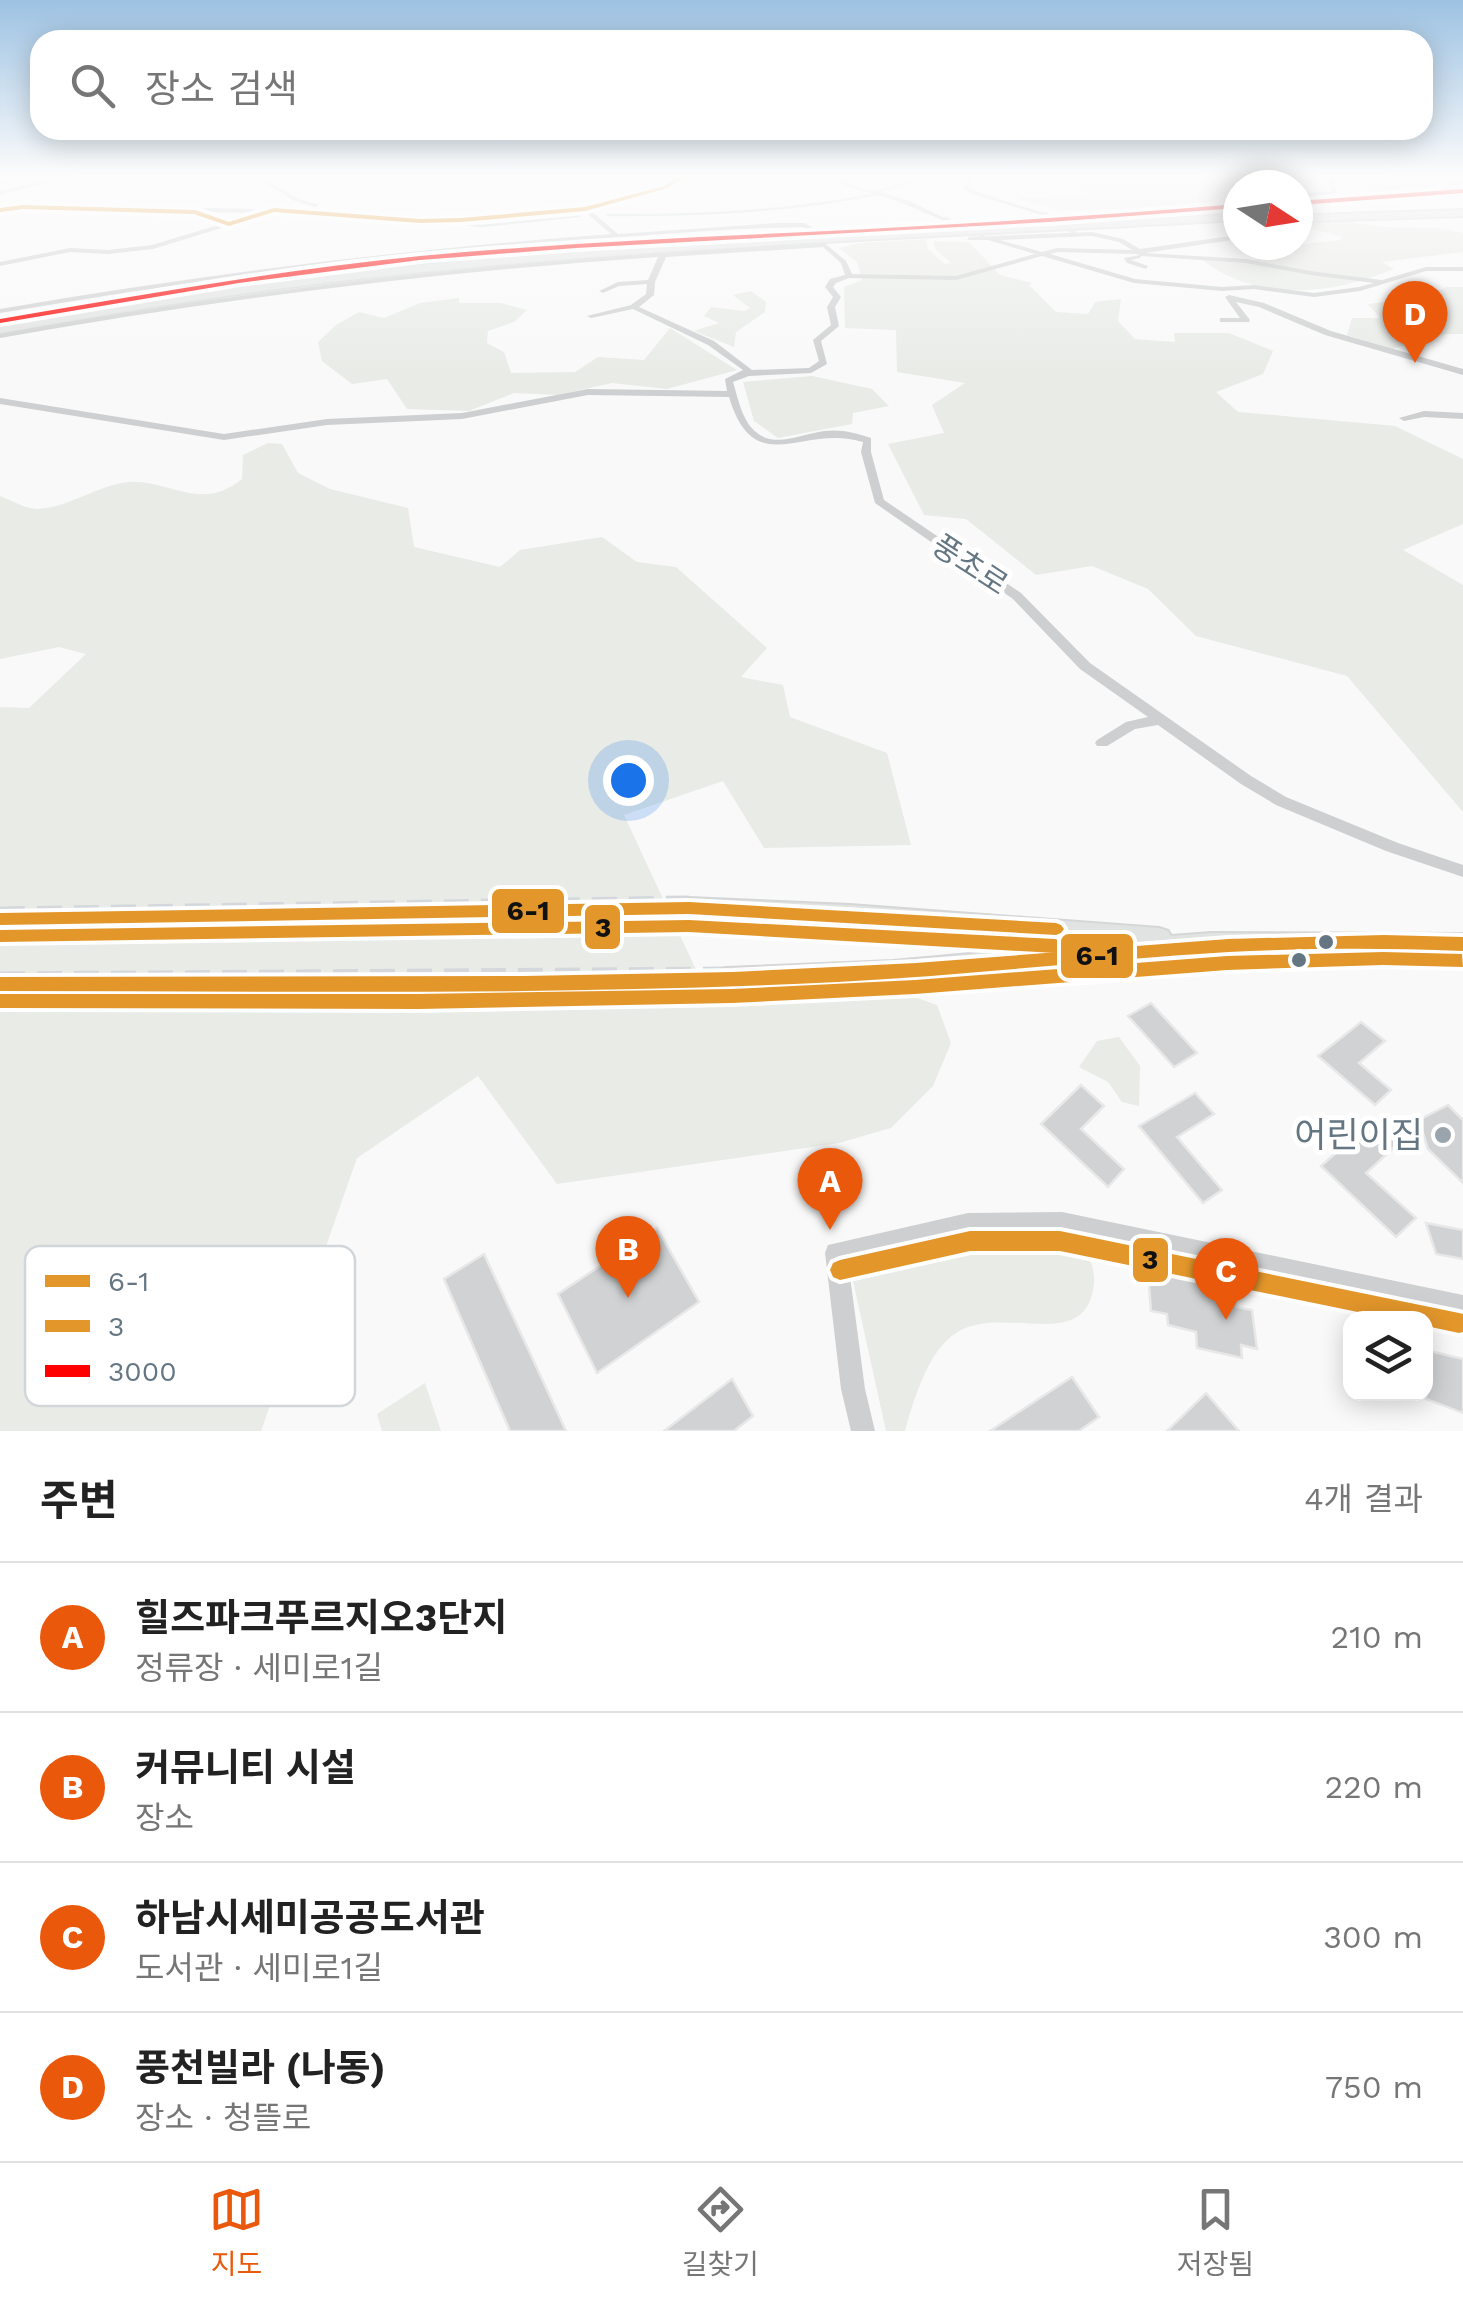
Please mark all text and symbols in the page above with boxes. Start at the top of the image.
search box [30,30,1433,140]
icon: search [65,58,120,113]
text: 장소 검색 [145,67,298,111]
north arrow [1223,170,1313,260]
pin: D [1382,280,1448,363]
street label: 풍초로 [926,527,1015,602]
your location [603,755,654,806]
line badge: 6-1 [490,887,566,935]
text: 6-1 [507,894,549,927]
line badge: 3 [583,903,622,951]
text: 3 [595,911,611,944]
line badge: 6-1 [1059,932,1135,980]
unlabelled marker [1316,932,1336,952]
text: 6-1 [1076,939,1118,972]
unlabelled marker [1289,950,1309,970]
place label: 어린이집 [1294,1114,1423,1156]
marker: 어린이집 [1432,1124,1454,1146]
pin: A [798,1148,862,1230]
pin: B [596,1216,660,1298]
line badge: 3 [1131,1236,1170,1284]
pin: C [1194,1238,1258,1320]
text: 3 [1142,1243,1158,1276]
legend [25,1246,355,1406]
text: 6-1 [108,1265,149,1298]
text: 3 [108,1310,124,1343]
map controls [1343,1311,1433,1401]
button: layers [1343,1311,1433,1401]
text: 3000 [108,1355,177,1388]
text: 주변 [40,1476,117,1525]
text: 4개 결과 [1304,1480,1423,1518]
text: 힐즈파크푸르지오3단지 [135,1596,507,1640]
text: A [62,1618,83,1656]
text: 210 m [1331,1618,1423,1656]
text: 정류장 · 세미로1길 [135,1649,383,1687]
text: 커뮤니티 시설 [135,1746,356,1790]
text: B [62,1768,83,1806]
text: 220 m [1324,1768,1423,1806]
text: 장소 [135,1799,194,1837]
text: 하남시세미공공도서관 [135,1896,485,1940]
text: C [62,1918,83,1956]
text: 300 m [1323,1918,1423,1956]
text: 도서관 · 세미로1길 [135,1949,383,1987]
text: 풍천빌라 (나동) [135,2046,385,2090]
text: D [61,2068,84,2106]
text: 750 m [1325,2068,1423,2106]
text: 장소 · 청뜰로 [135,2099,311,2137]
tab: 지도 [209,2182,264,2282]
tab: 길찾기 [682,2182,759,2282]
tab: 저장됨 [1177,2182,1254,2282]

